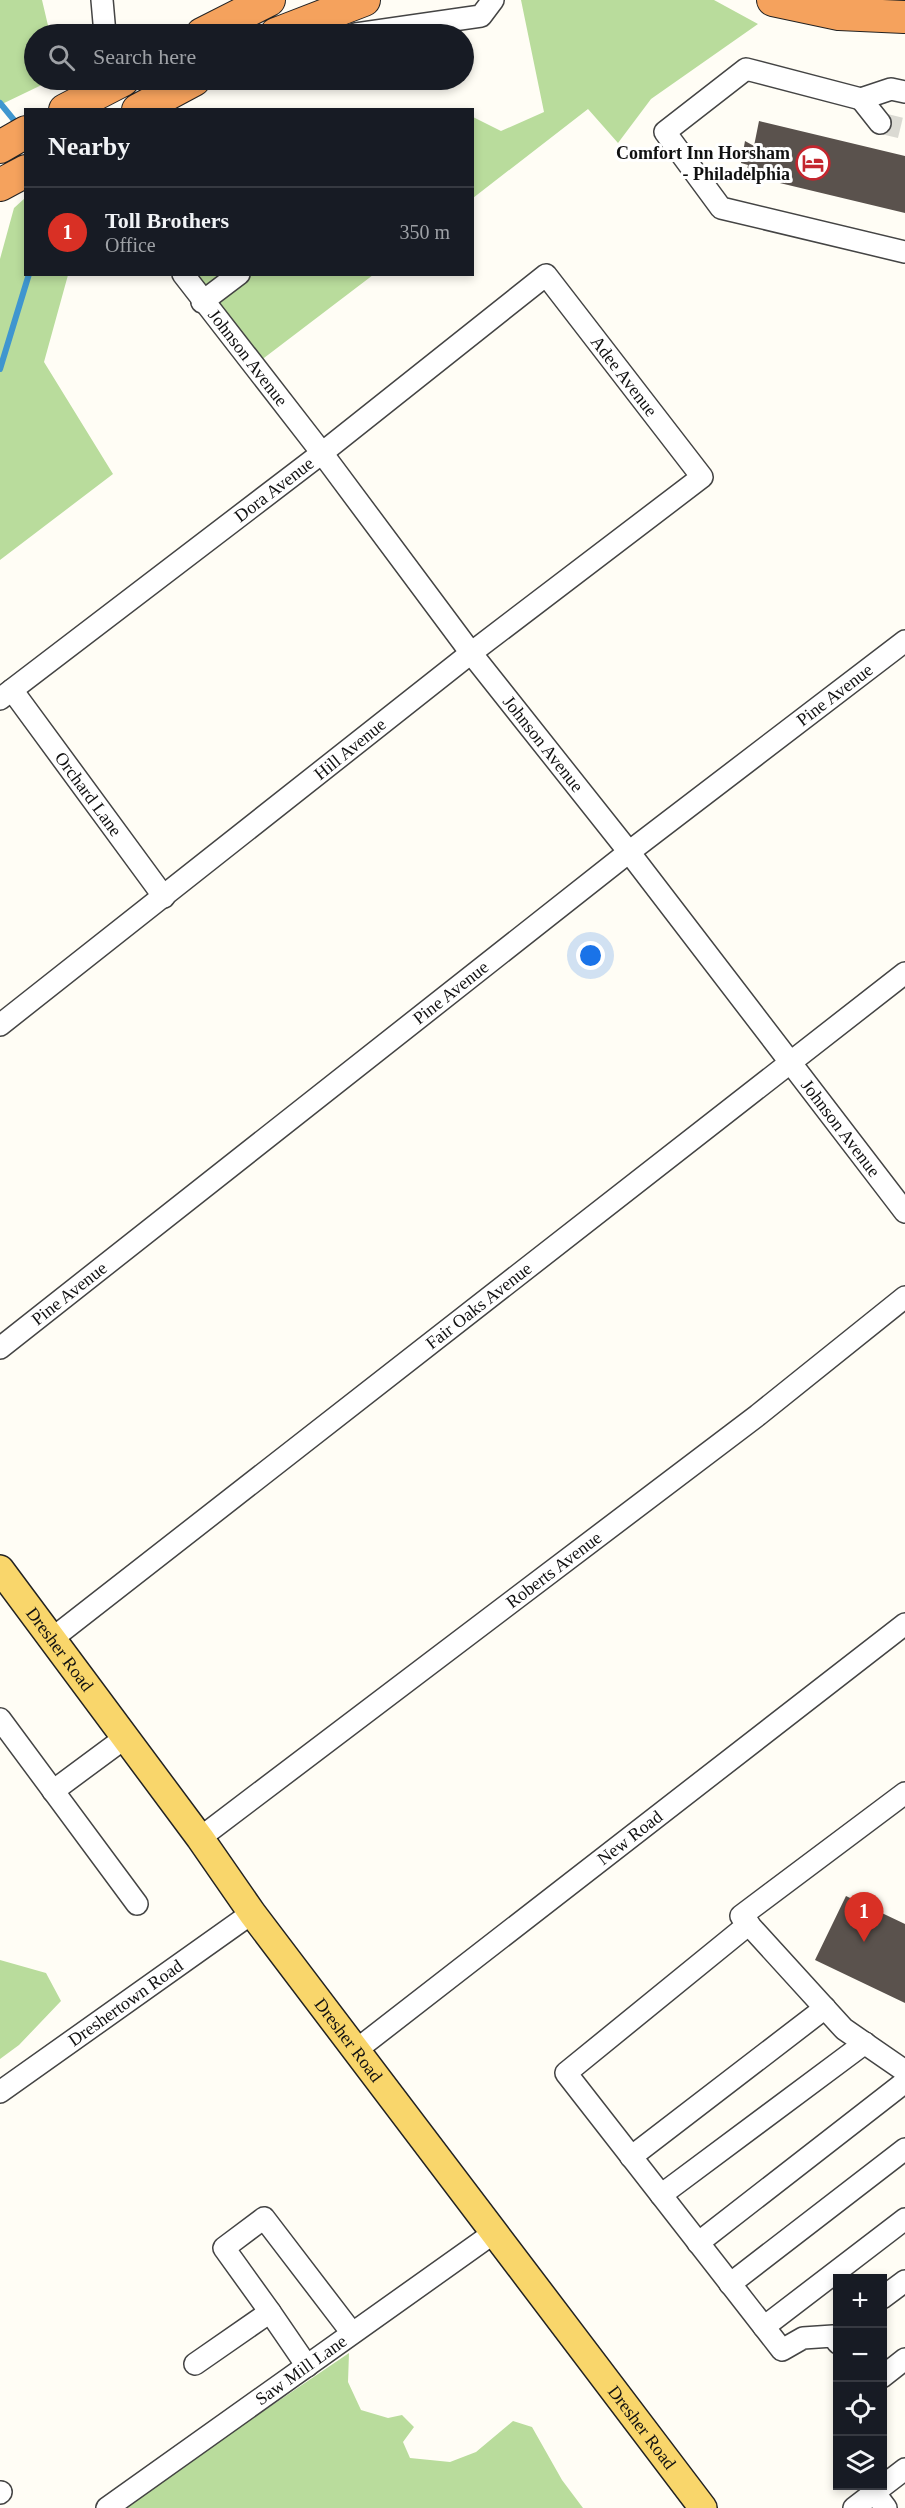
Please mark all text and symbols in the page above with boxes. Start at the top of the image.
search box [24,24,474,90]
icon: search [45,41,78,74]
text: Search here [93,44,196,69]
text: Nearby [48,132,130,161]
place label: Comfort Inn Horsham - Philadelphia [616,143,790,184]
hotel icon: Comfort Inn Horsham - Philadelphia [795,145,831,181]
text: Toll Brothers [105,208,229,233]
text: 1 [63,221,73,243]
text: 350 m [399,221,450,243]
text: Office [105,234,156,256]
street label: Johnson Avenue [204,305,292,410]
street label: Adee Avenue [587,332,661,420]
street label: Dora Avenue [231,453,318,526]
street label: Pine Avenue [793,659,877,730]
street label: Johnson Avenue [499,692,587,796]
street label: Hill Avenue [310,714,390,784]
street label: Orchard Lane [51,748,126,840]
your location [576,941,605,970]
street label: Pine Avenue [409,957,492,1028]
street label: Johnson Avenue [797,1075,884,1181]
street label: Pine Avenue [27,1258,111,1329]
street label: Fair Oaks Avenue [422,1258,536,1353]
street label: Roberts Avenue [502,1527,605,1612]
street label: Dresher Road [22,1603,97,1695]
street label: New Road [594,1806,666,1869]
pin: 1 [844,1892,884,1942]
street label: Dreshertown Road [65,1955,187,2050]
street label: Dresher Road [310,1994,386,2086]
map controls [833,2274,887,2490]
button: + [833,2274,887,2328]
button: − [833,2328,887,2382]
street label: Saw Mill Lane [252,2331,350,2409]
street label: Dresher Road [604,2382,680,2473]
button: locate [833,2382,887,2436]
button: layers [833,2436,887,2490]

